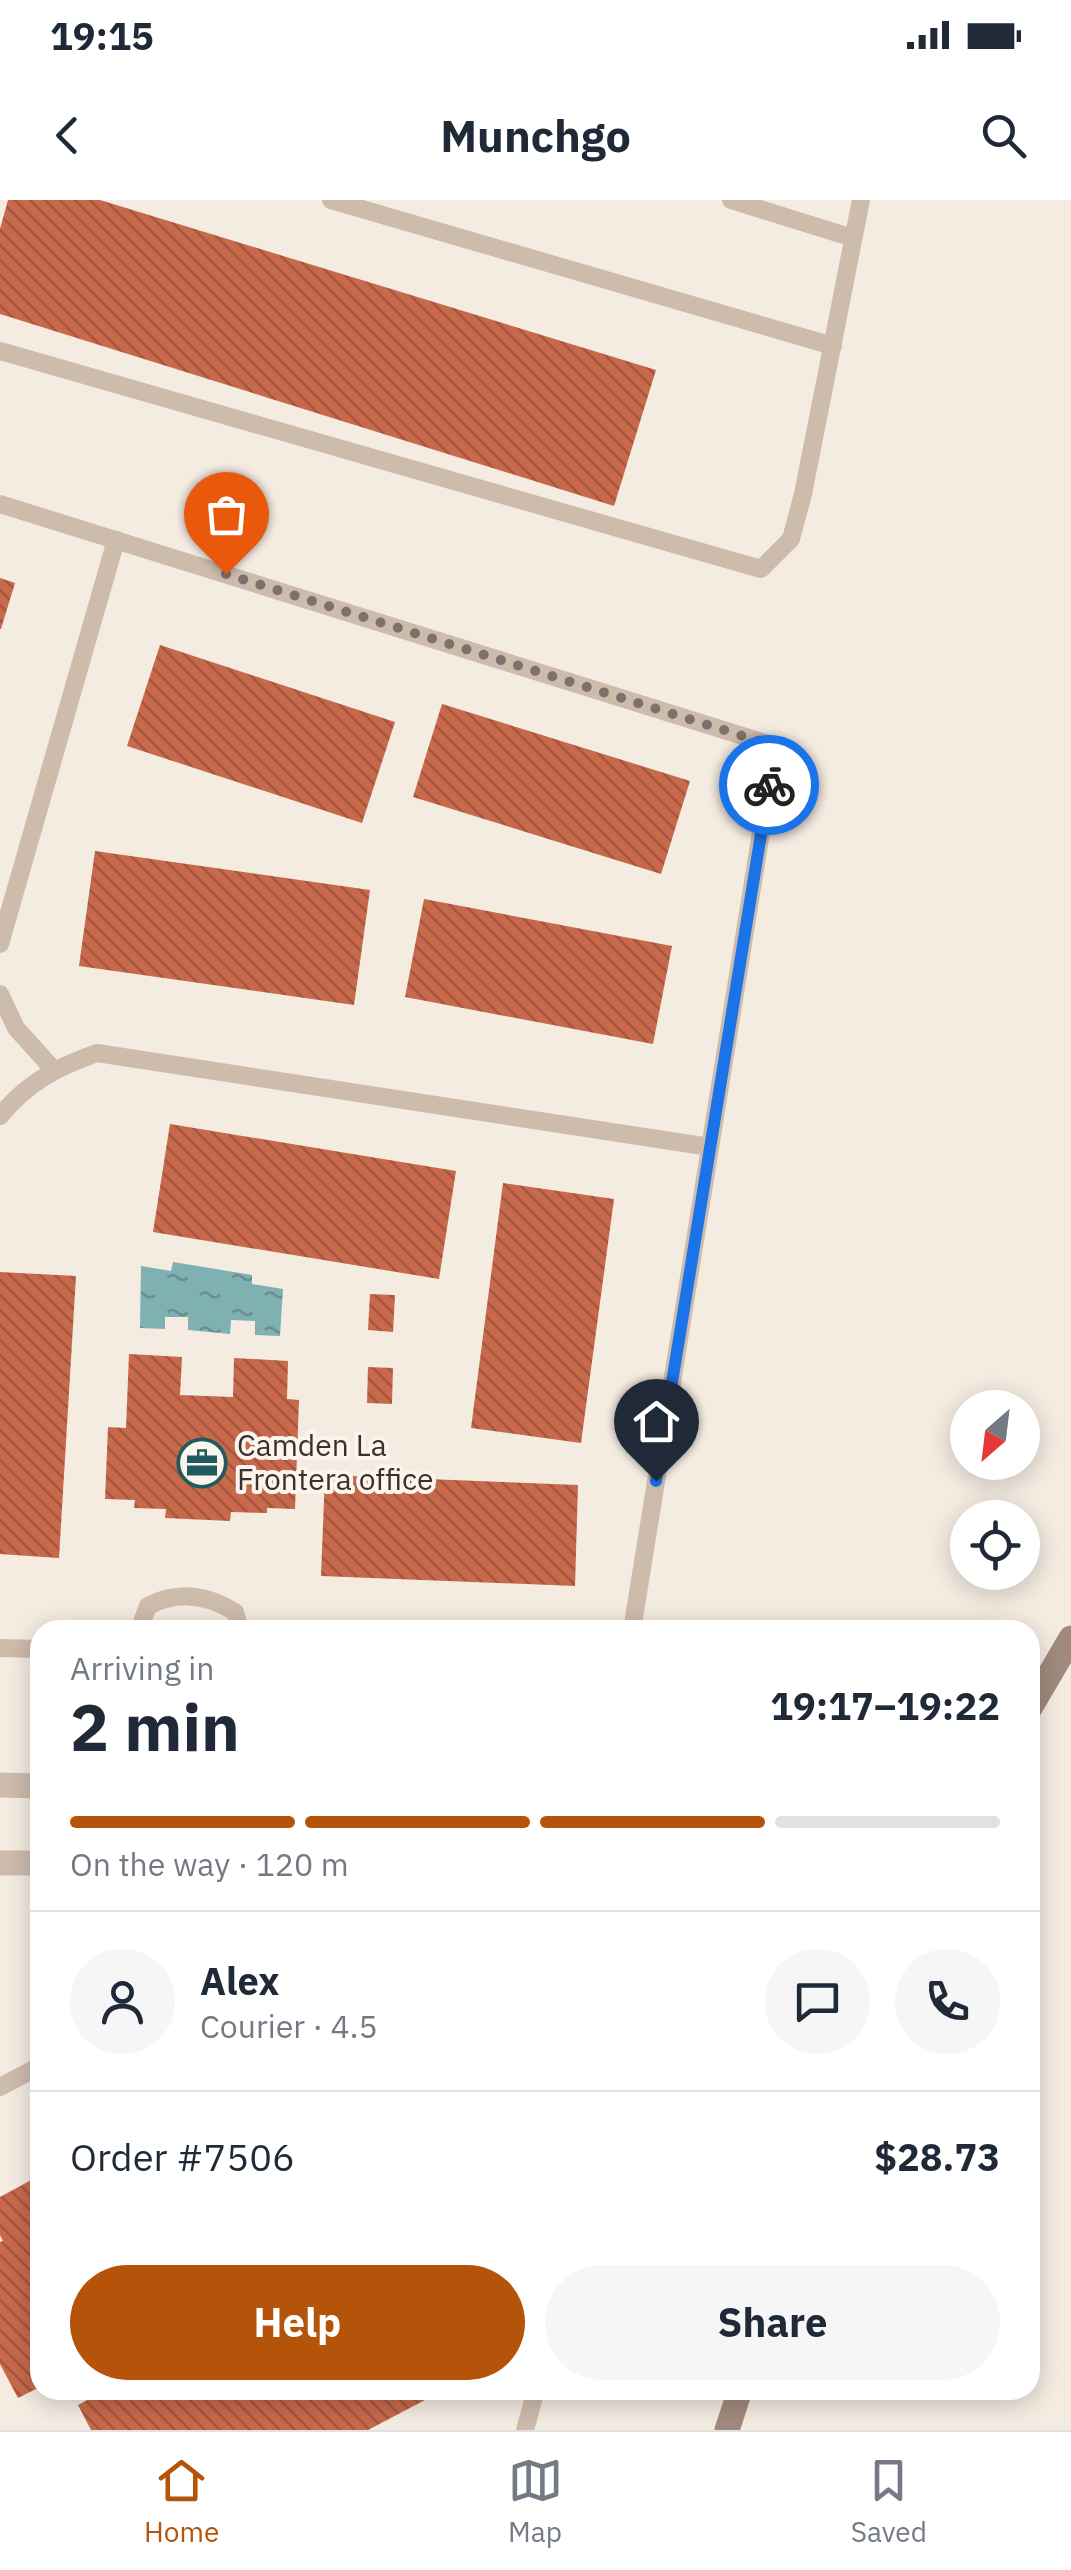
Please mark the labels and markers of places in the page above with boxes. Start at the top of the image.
pin [184,472,269,575]
pin [614,1379,699,1482]
place label: Camden La Frontera office [237,1425,433,1498]
office icon: Camden La Frontera office [176,1437,228,1489]

